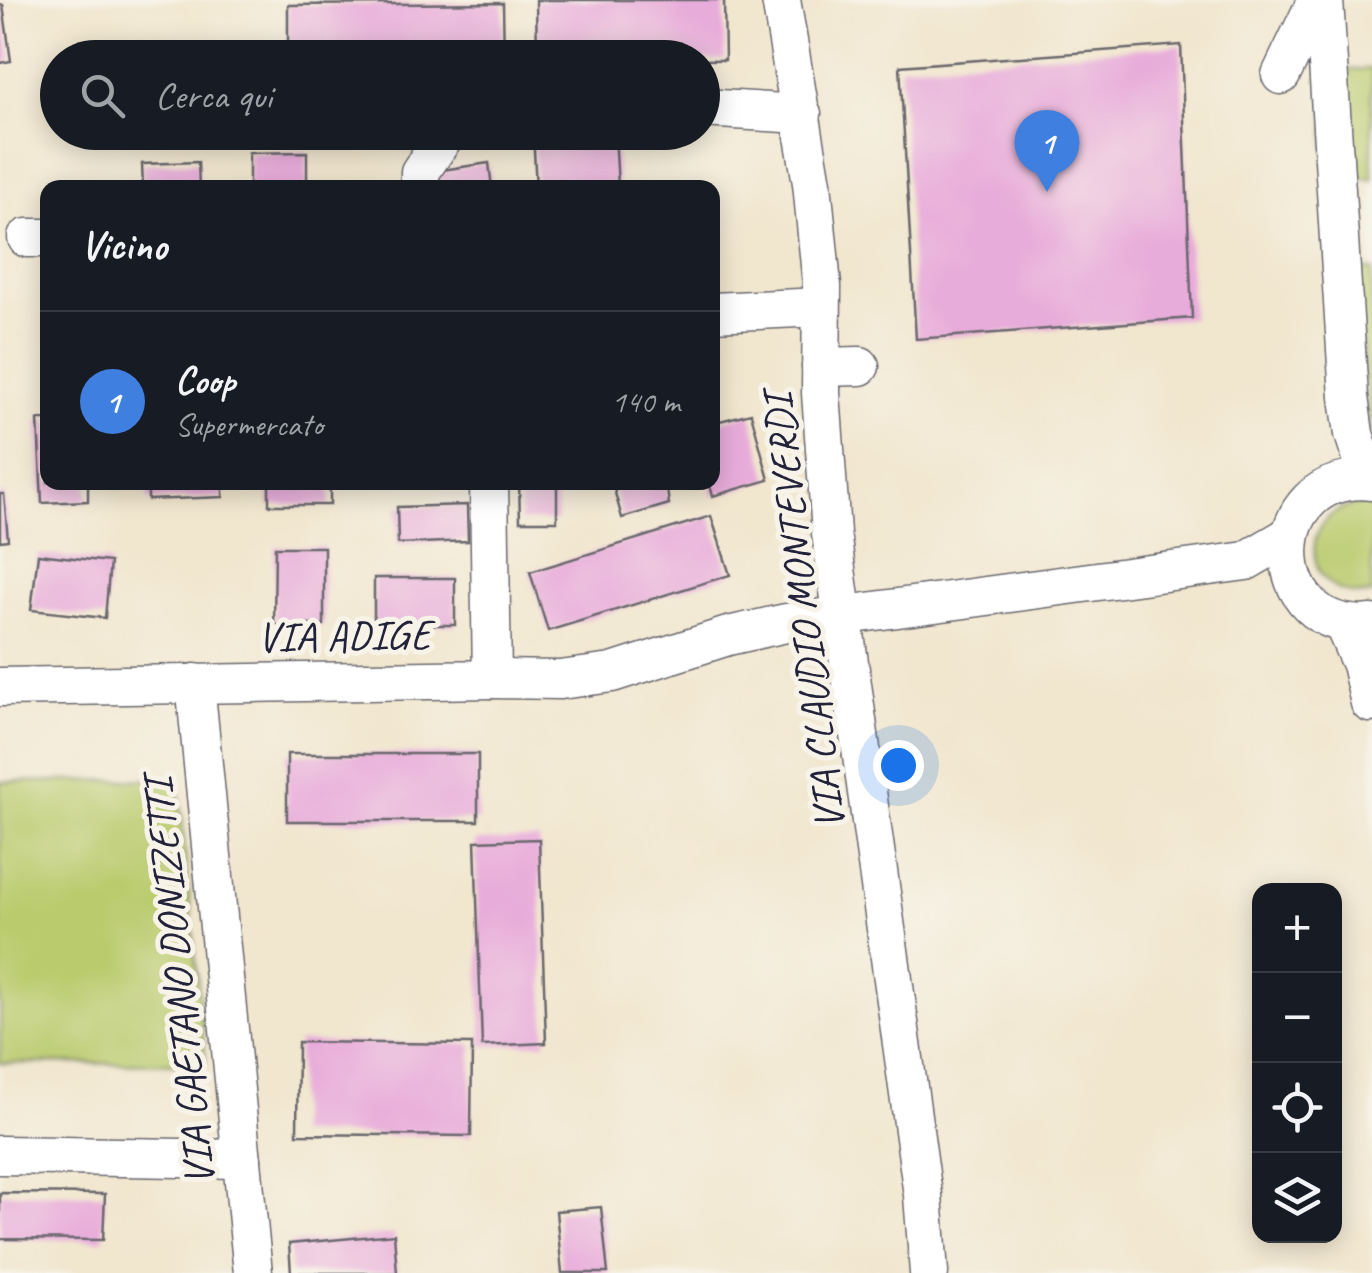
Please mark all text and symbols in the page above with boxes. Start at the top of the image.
search box [40,40,720,150]
icon: search [75,68,130,123]
text: Cerca qui [155,72,272,119]
pin: 1 [1014,110,1080,192]
text: Vicino [80,219,167,272]
text: Coop [175,357,235,404]
text: 1 [105,381,120,422]
text: 140 m [611,381,680,422]
street label: VIA CLAUDIO MONTEVERDI [750,382,857,833]
text: Supermercato [175,404,323,445]
street label: VIA ADIGE [257,608,436,664]
your location [873,740,924,791]
street label: VIA GAETANO DONIZETTI [130,767,227,1188]
map controls [1252,883,1342,1243]
button: + [1252,883,1342,973]
button: − [1252,973,1342,1063]
button: locate [1252,1063,1342,1153]
button: layers [1252,1153,1342,1243]

